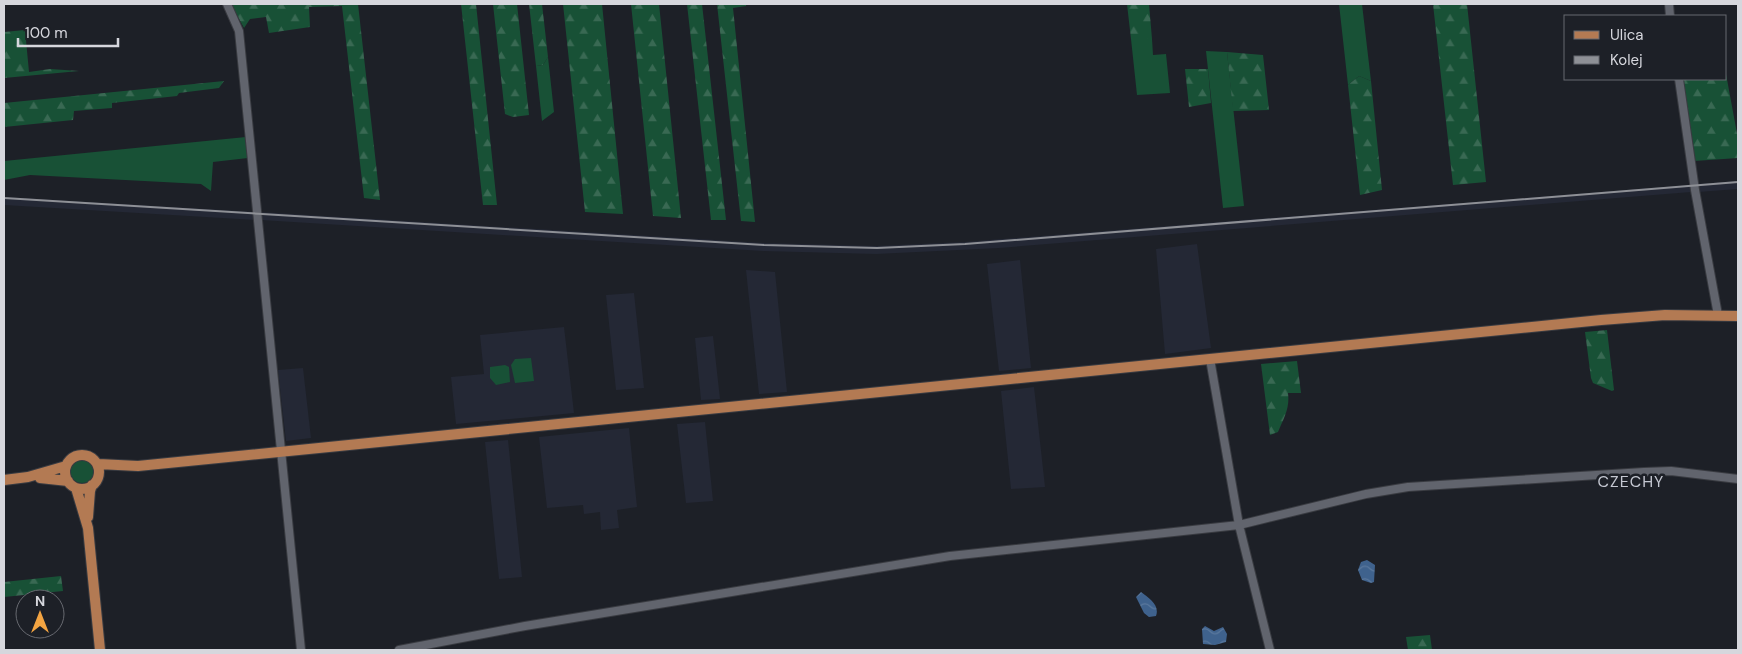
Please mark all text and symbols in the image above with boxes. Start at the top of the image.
scale bar [18,15,118,47]
legend [1564,15,1727,80]
text: 100 m [25,23,68,43]
text: Ulica [1610,25,1644,45]
text: Kolej [1610,50,1643,70]
district label: CZECHY [1598,471,1664,492]
north arrow [15,589,65,639]
text: N [35,592,45,610]

